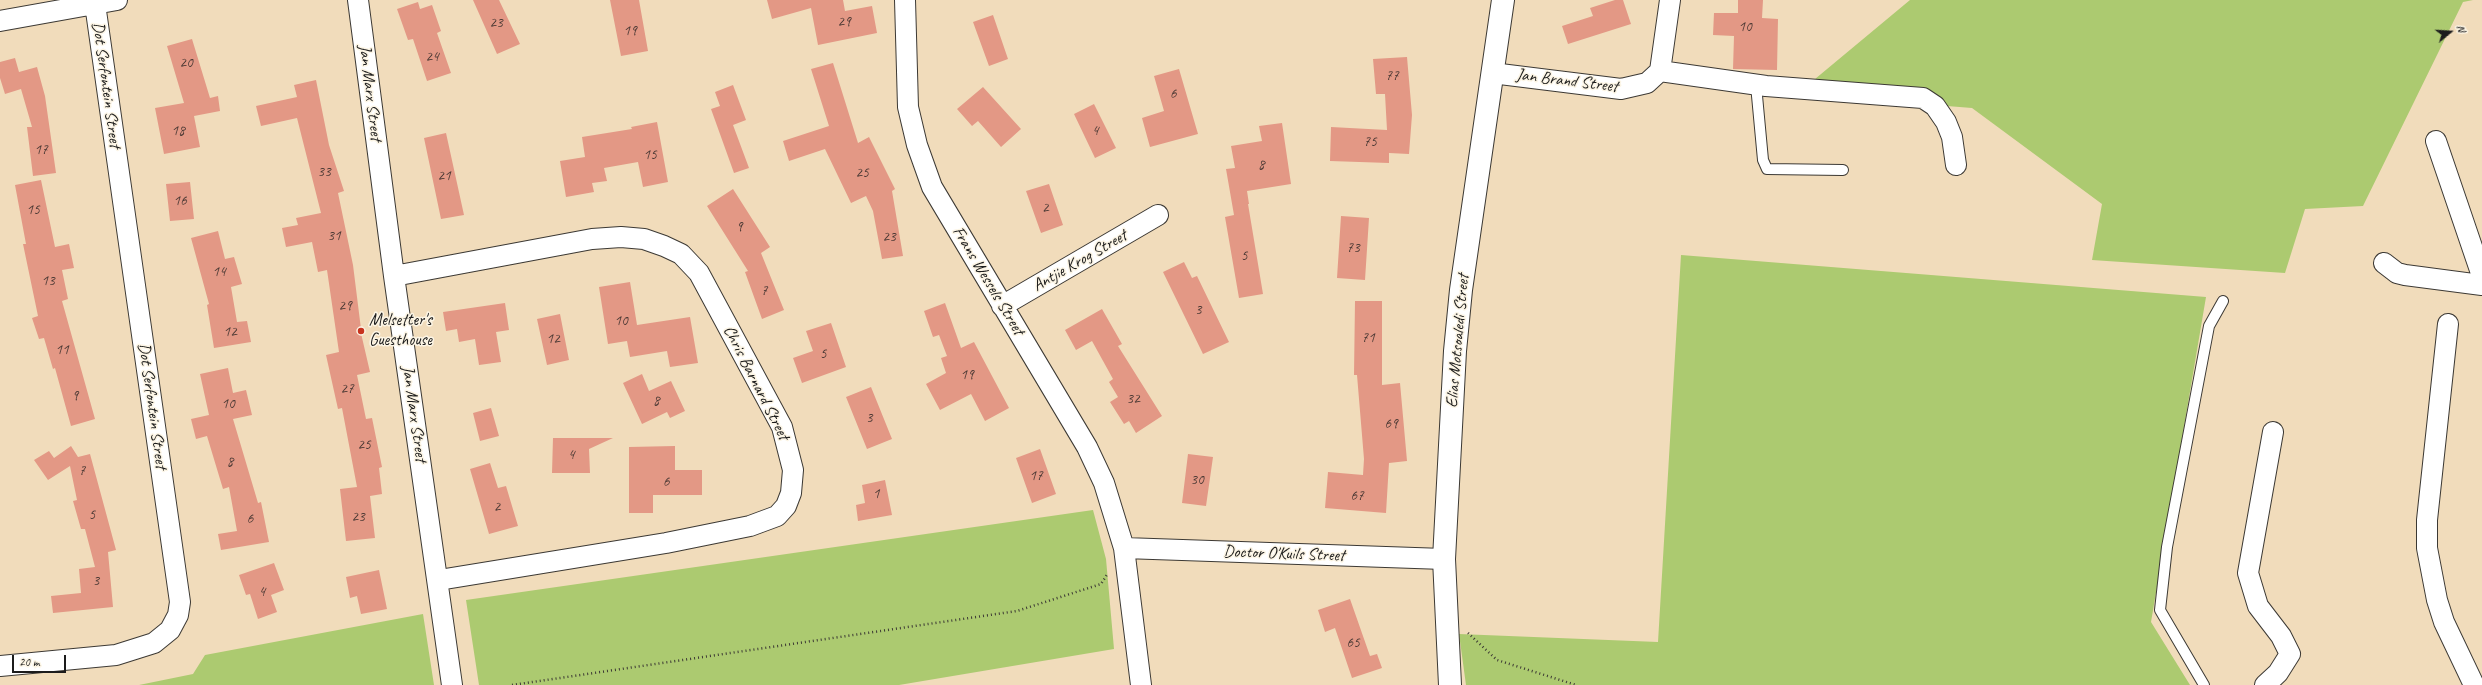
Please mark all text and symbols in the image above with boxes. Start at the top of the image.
north arrow [2430,12,2470,52]
house number: 29 [837,13,851,31]
house number: 23 [489,14,503,32]
house number: 10 [1738,18,1752,36]
street label: Dot Serfontein Street [87,21,125,149]
house number: 19 [623,22,637,40]
text: N [2454,23,2469,34]
street label: Jan Marx Street [354,44,386,142]
house number: 24 [425,48,439,66]
house number: 20 [179,54,193,72]
street label: Jan Brand Street [1515,65,1619,97]
house number: 77 [1385,67,1399,85]
house number: 6 [1170,85,1176,103]
house number: 18 [171,122,185,140]
house number: 4 [1092,122,1098,140]
house number: 75 [1363,133,1377,151]
house number: 17 [34,141,48,159]
house number: 15 [643,146,657,164]
house number: 8 [1258,156,1264,174]
house number: 33 [317,163,331,181]
house number: 25 [855,164,869,182]
house number: 21 [437,167,451,185]
house number: 16 [173,192,187,210]
house number: 2 [1042,199,1048,217]
house number: 15 [26,201,40,219]
house number: 9 [736,218,742,236]
street label: Frans Wessels Street [947,223,1029,339]
street label: Antjie Krog Street [1029,226,1131,296]
house number: 31 [327,227,341,245]
house number: 23 [882,228,896,246]
house number: 73 [1346,239,1360,257]
house number: 5 [1241,247,1247,265]
house number: 14 [212,263,226,281]
house number: 13 [41,272,55,290]
street label: Elias Motsoaledi Street [1442,273,1474,409]
house number: 7 [761,282,767,300]
house number: 29 [338,297,352,315]
house number: 3 [1195,301,1201,319]
place label: Melsetter's Guesthouse [369,311,432,351]
house number: 10 [614,312,628,330]
street label: Chris Barnard Street [718,322,794,444]
house number: 12 [223,323,237,341]
marker: Melsetter's Guesthouse [356,326,366,336]
house number: 71 [1361,329,1375,347]
house number: 12 [546,330,560,348]
house number: 11 [55,341,69,359]
street label: Dot Serfontein Street [133,342,171,470]
house number: 5 [820,345,826,363]
street label: Jan Marx Street [397,365,431,463]
house number: 19 [960,366,974,384]
house number: 27 [340,380,354,398]
house number: 9 [72,387,78,405]
house number: 32 [1126,390,1140,408]
house number: 8 [653,392,659,410]
house number: 10 [221,395,235,413]
house number: 3 [866,409,872,427]
house number: 69 [1384,415,1398,433]
house number: 25 [357,436,371,454]
house number: 4 [568,446,574,464]
house number: 8 [227,453,233,471]
house number: 7 [79,462,85,480]
house number: 17 [1029,467,1043,485]
house number: 30 [1190,471,1204,489]
house number: 6 [663,473,669,491]
house number: 1 [873,485,879,503]
house number: 67 [1350,487,1364,505]
house number: 2 [494,498,500,516]
house number: 5 [89,506,95,524]
house number: 23 [351,508,365,526]
house number: 6 [247,510,253,528]
street label: Doctor O'Kuils Street [1223,542,1345,566]
house number: 3 [93,572,99,590]
house number: 4 [259,583,265,601]
house number: 65 [1346,634,1360,652]
scale bar [14,647,68,673]
text: 20 m [19,654,39,670]

